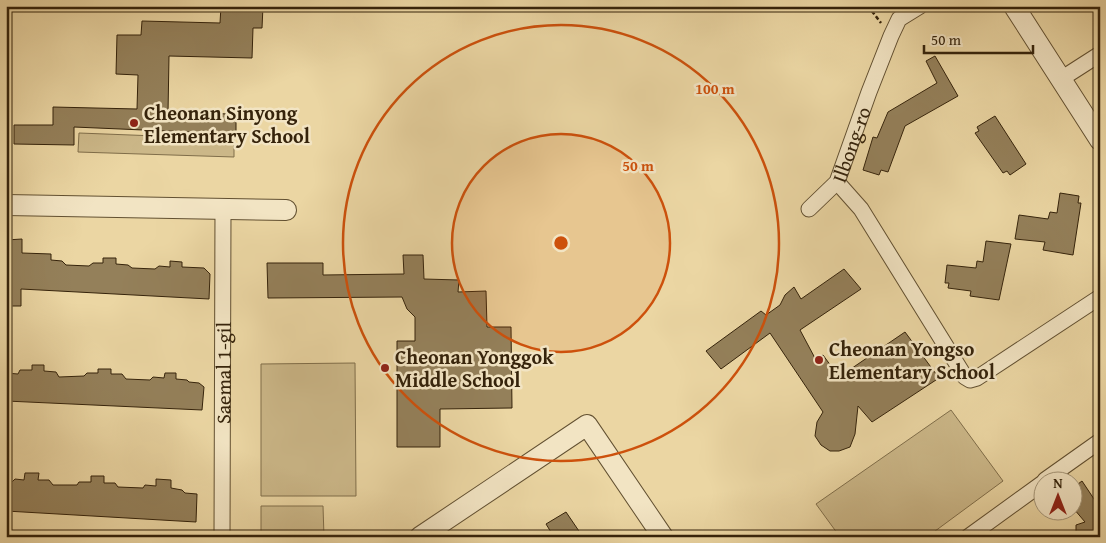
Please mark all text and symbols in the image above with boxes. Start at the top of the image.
scale bar [924,22,1032,54]
text: 50 m [931,29,962,50]
text: 100 m [695,78,735,99]
place label: Cheonan Sinyong Elementary School [144,98,310,150]
street label: Ilbong-ro [824,102,877,186]
marker: Cheonan Sinyong Elementary School [128,117,140,129]
text: 50 m [622,155,654,176]
centre of rings [552,234,570,252]
street label: Saemal 1-gil [208,322,237,424]
place label: Cheonan Yongso Elementary School [829,334,995,386]
place label: Cheonan Yonggok Middle School [395,342,554,394]
marker: Cheonan Yongso Elementary School [813,354,825,366]
marker: Cheonan Yonggok Middle School [379,362,391,374]
north arrow [1034,470,1084,520]
text: N [1053,473,1063,493]

